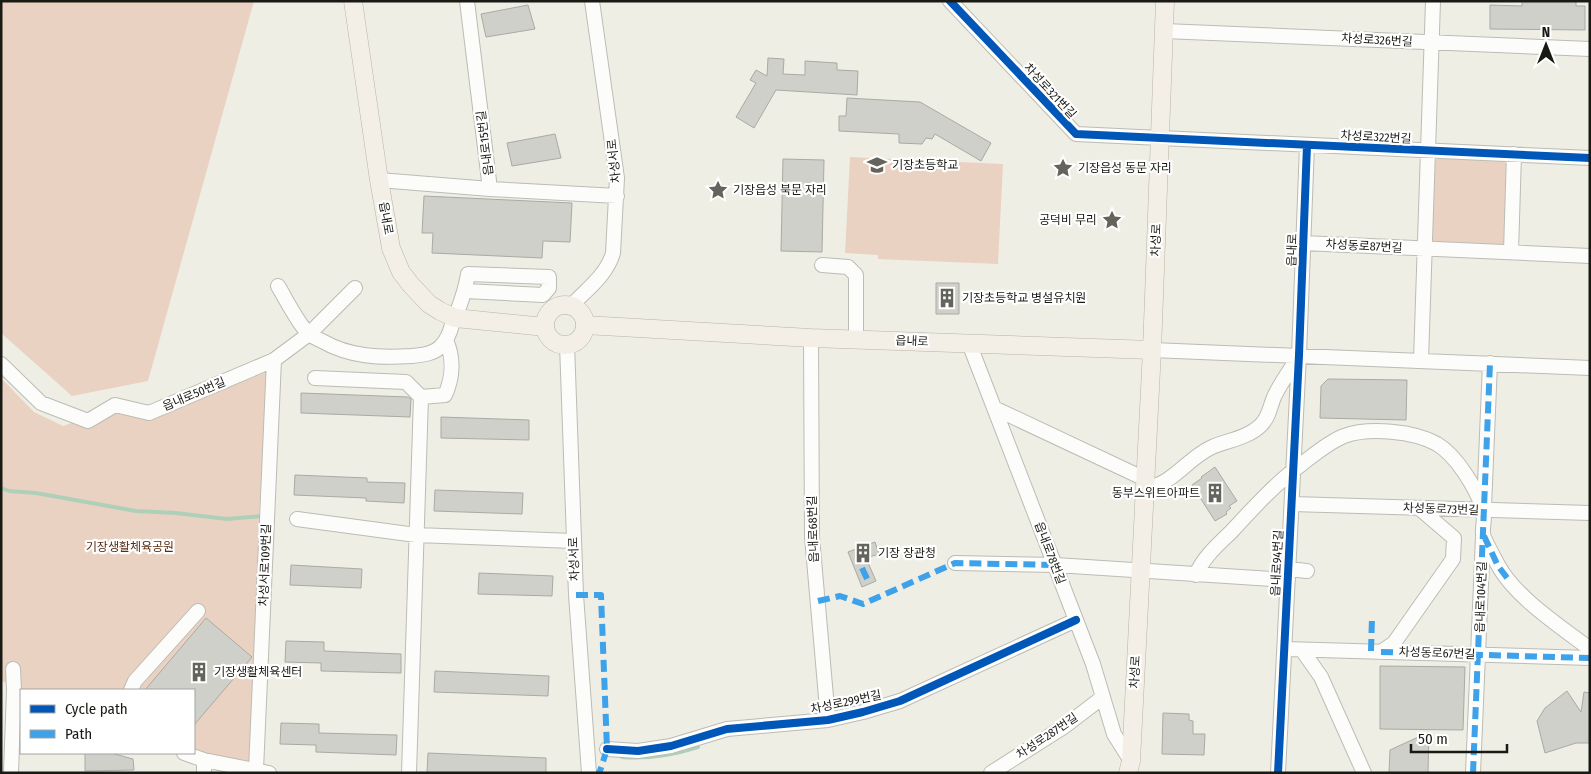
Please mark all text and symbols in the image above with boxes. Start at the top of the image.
north arrow [1521,20,1571,70]
text: N [1542,24,1550,41]
street label: 차성로326번길 [1341,31,1413,49]
street label: 차성로321번길 [1021,61,1079,121]
street label: 읍내로15번길 [474,110,496,176]
street label: 차성로322번길 [1340,128,1412,146]
street label: 차성서로 [605,138,623,184]
school or university icon: 기장초등학교 [866,154,888,176]
place icon: 기장읍성 동문 자리 [1052,157,1074,179]
place label: 기장초등학교 [892,158,958,172]
place label: 기장읍성 동문 자리 [1078,161,1172,175]
place icon: 기장읍성 북문 자리 [707,179,729,201]
place label: 기장읍성 북문 자리 [733,183,827,197]
street label: 읍내로 [376,200,396,236]
place icon: 공덕비 무리 [1101,209,1123,231]
place label: 공덕비 무리 [1039,213,1097,227]
street label: 차성로 [1148,223,1164,257]
street label: 읍내로 [1284,233,1300,267]
street label: 차성동로87번길 [1325,237,1403,255]
building icon: 기장초등학교 병설유치원 [936,287,958,309]
place label: 기장초등학교 병설유치원 [962,291,1086,305]
street label: 읍내로 [895,333,929,349]
street label: 읍내로50번길 [160,374,228,414]
building icon: 동부스위트아파트 [1204,482,1226,504]
place label: 동부스위트아파트 [1112,486,1200,500]
street label: 읍내로68번길 [805,495,821,563]
street label: 차성동로73번길 [1403,501,1479,517]
street label: 읍내로78번길 [1032,520,1068,586]
street label: 차성서로109번길 [257,523,273,607]
street label: 읍내로94번길 [1268,529,1286,597]
street label: 차성서로 [566,537,582,581]
park label: 기장생활체육공원 [86,540,174,554]
building icon: 기장 장관청 [852,542,874,564]
place label: 기장 장관청 [878,546,936,560]
street label: 읍내로104번길 [1473,561,1489,633]
street label: 차성동로67번길 [1398,645,1476,661]
street label: 차성로 [1127,655,1143,689]
building icon: 기장생활체육센터 [188,661,210,683]
place label: 기장생활체육센터 [214,665,302,679]
street label: 차성로299번길 [809,688,883,716]
legend [20,689,195,754]
text: Cycle path [65,700,128,718]
street label: 차성로287번길 [1014,710,1080,762]
scale bar [1411,722,1507,754]
text: Path [65,725,92,743]
text: 50 m [1418,730,1448,748]

